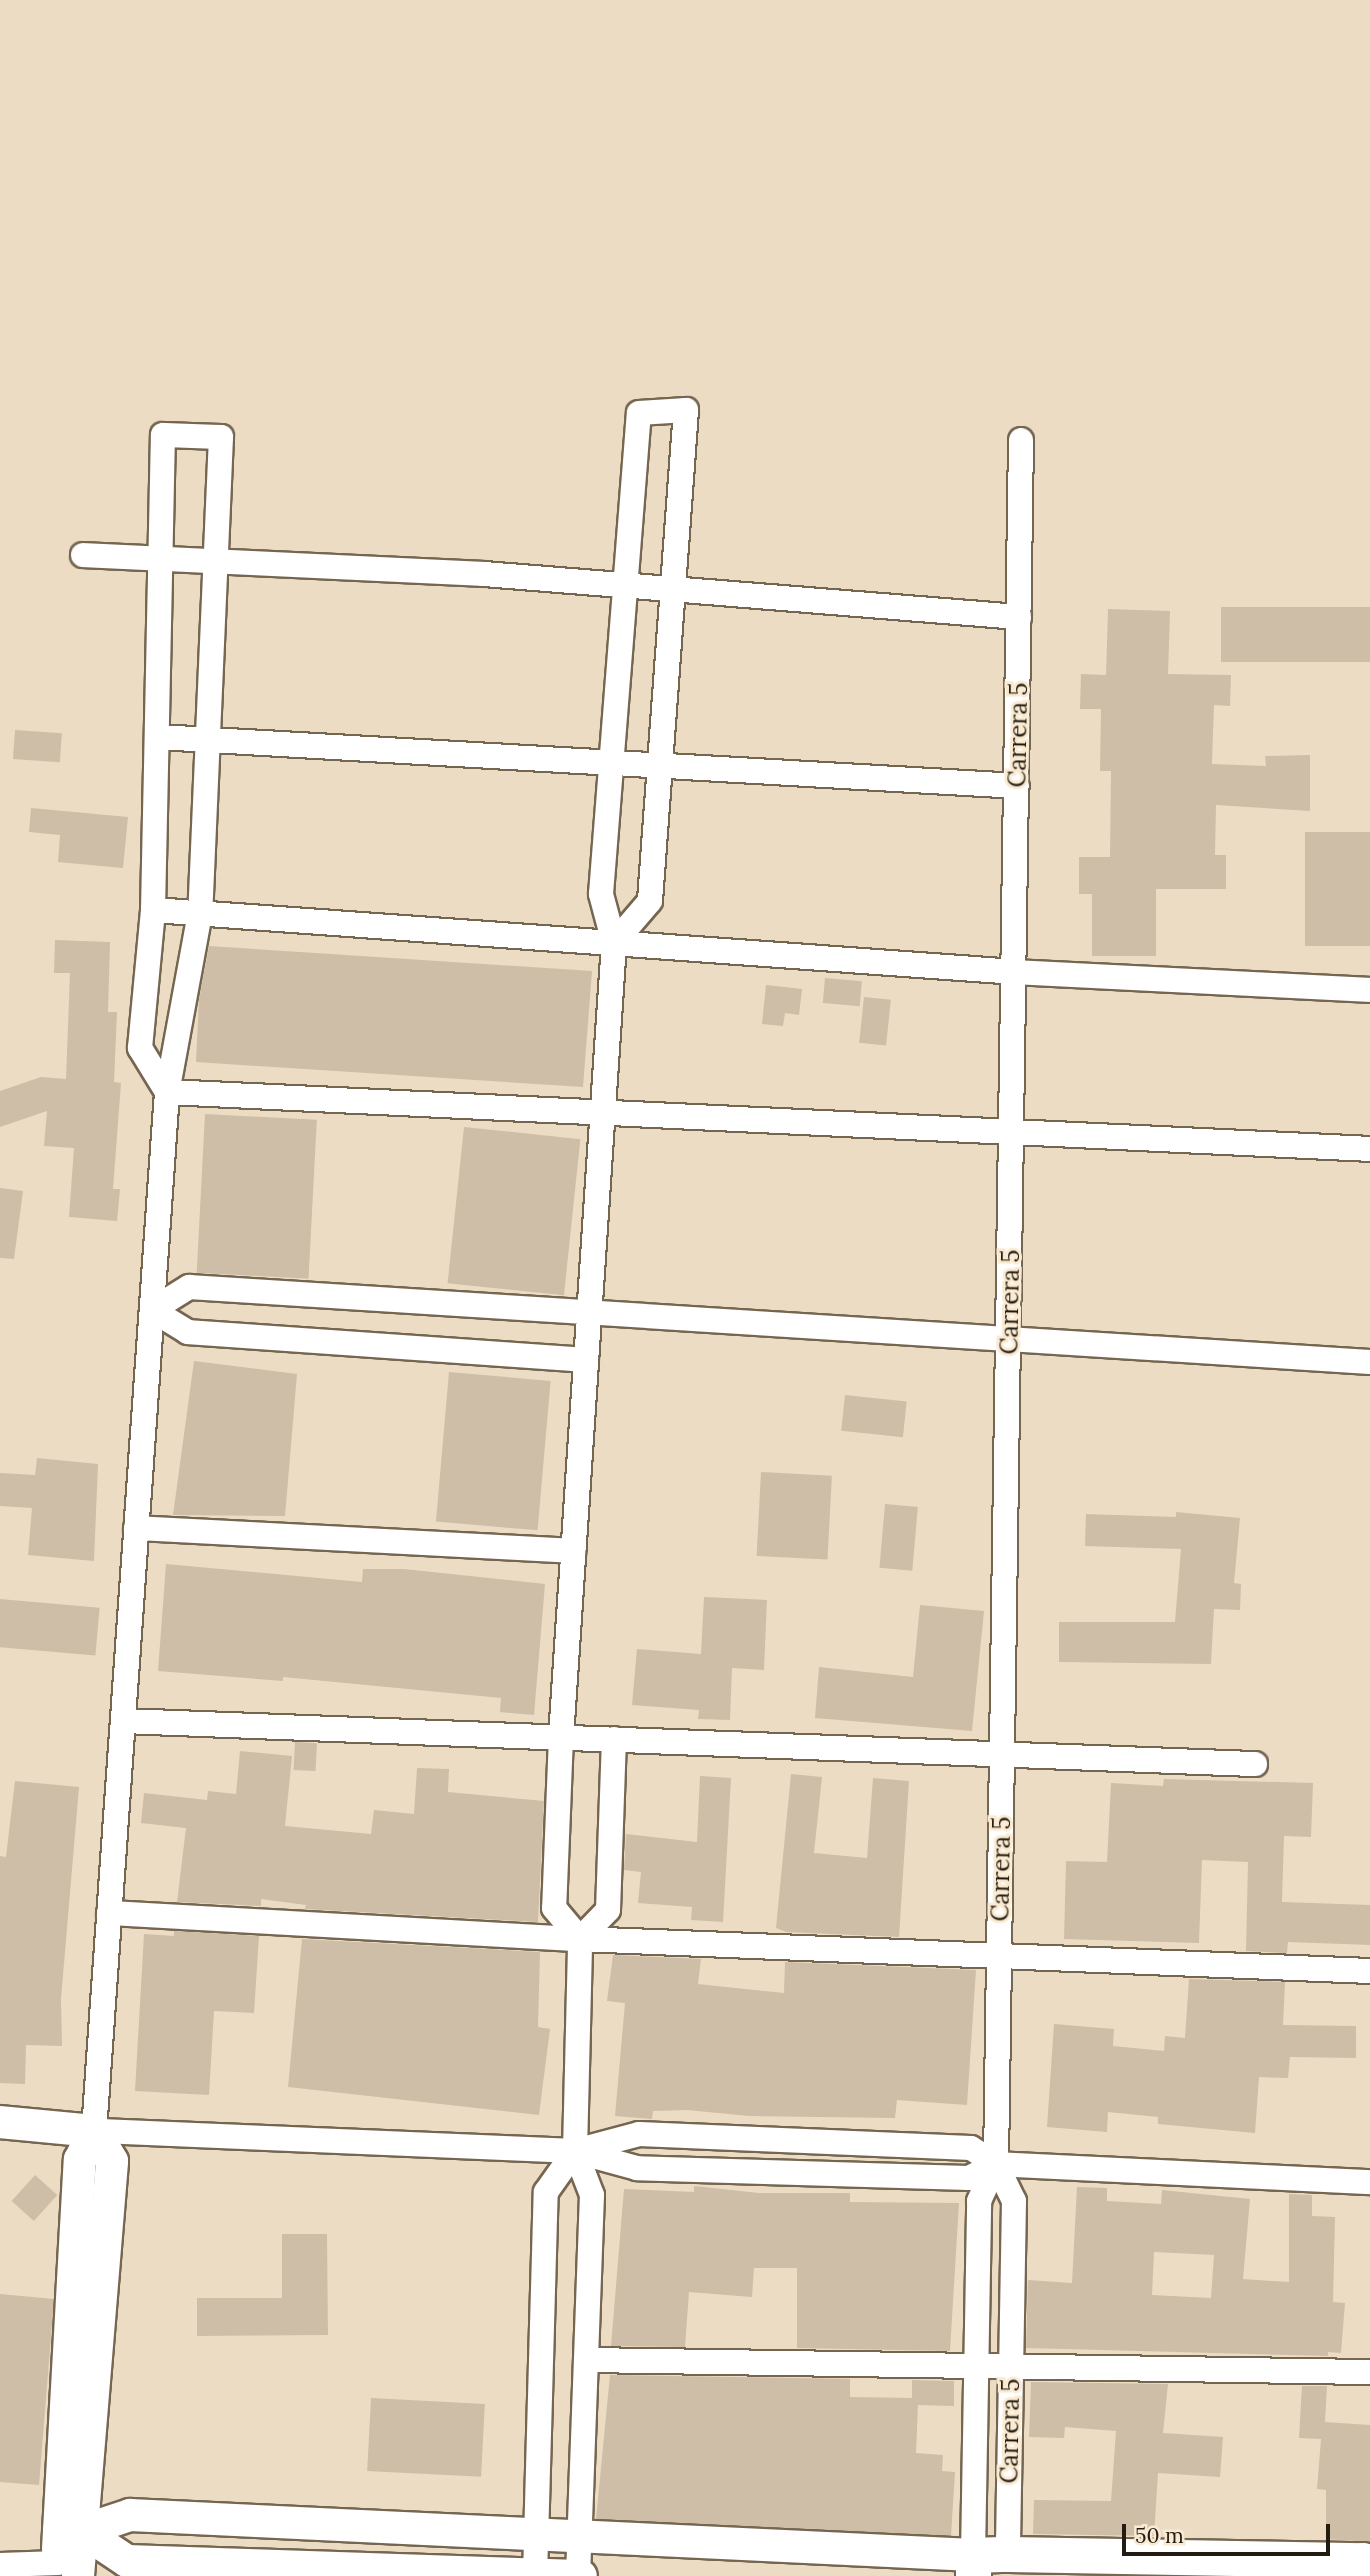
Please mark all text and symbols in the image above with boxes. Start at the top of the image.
street label: Carrera 5 [1003,682,1033,788]
street label: Carrera 5 [995,1249,1025,1355]
street label: Carrera 5 [986,1816,1016,1922]
street label: Carrera 5 [995,2378,1025,2484]
scale bar [1125,2510,1333,2554]
text: 50 m [1135,2522,1184,2549]

